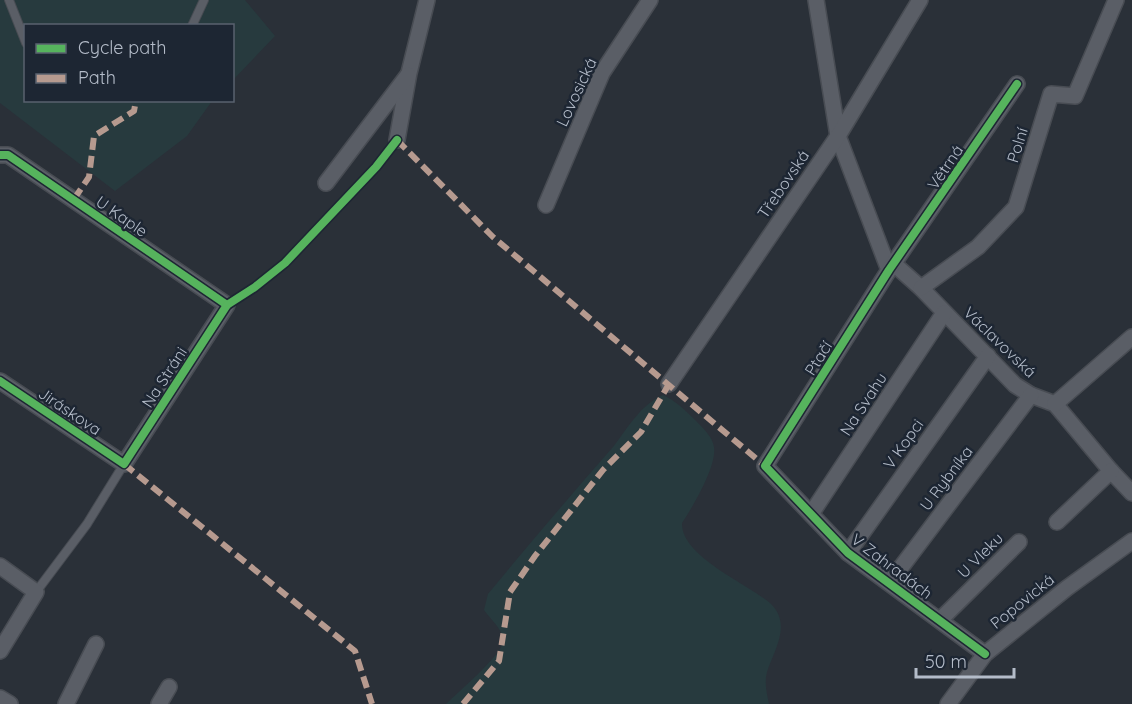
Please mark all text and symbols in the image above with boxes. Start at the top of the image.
legend [24,24,234,102]
text: Cycle path [78,36,166,59]
street label: Lovosická [551,54,601,130]
text: Path [78,66,116,89]
street label: Polní [1002,125,1032,165]
street label: Větrná [923,141,967,193]
street label: Třebovská [753,146,813,222]
street label: U Kaple [92,191,152,241]
street label: Václavovská [959,302,1041,382]
street label: Ptačí [800,337,836,379]
street label: Na Stráni [137,343,191,411]
street label: Na Svahu [835,369,891,439]
street label: Jiráskova [35,383,105,439]
street label: V Kopci [879,415,927,473]
street label: U Rybníka [915,442,977,514]
street label: U Vleku [953,528,1007,582]
street label: V Zahradách [847,529,937,603]
street label: Popovická [986,569,1058,633]
scale bar [916,641,1014,679]
text: 50 m [925,650,967,673]

